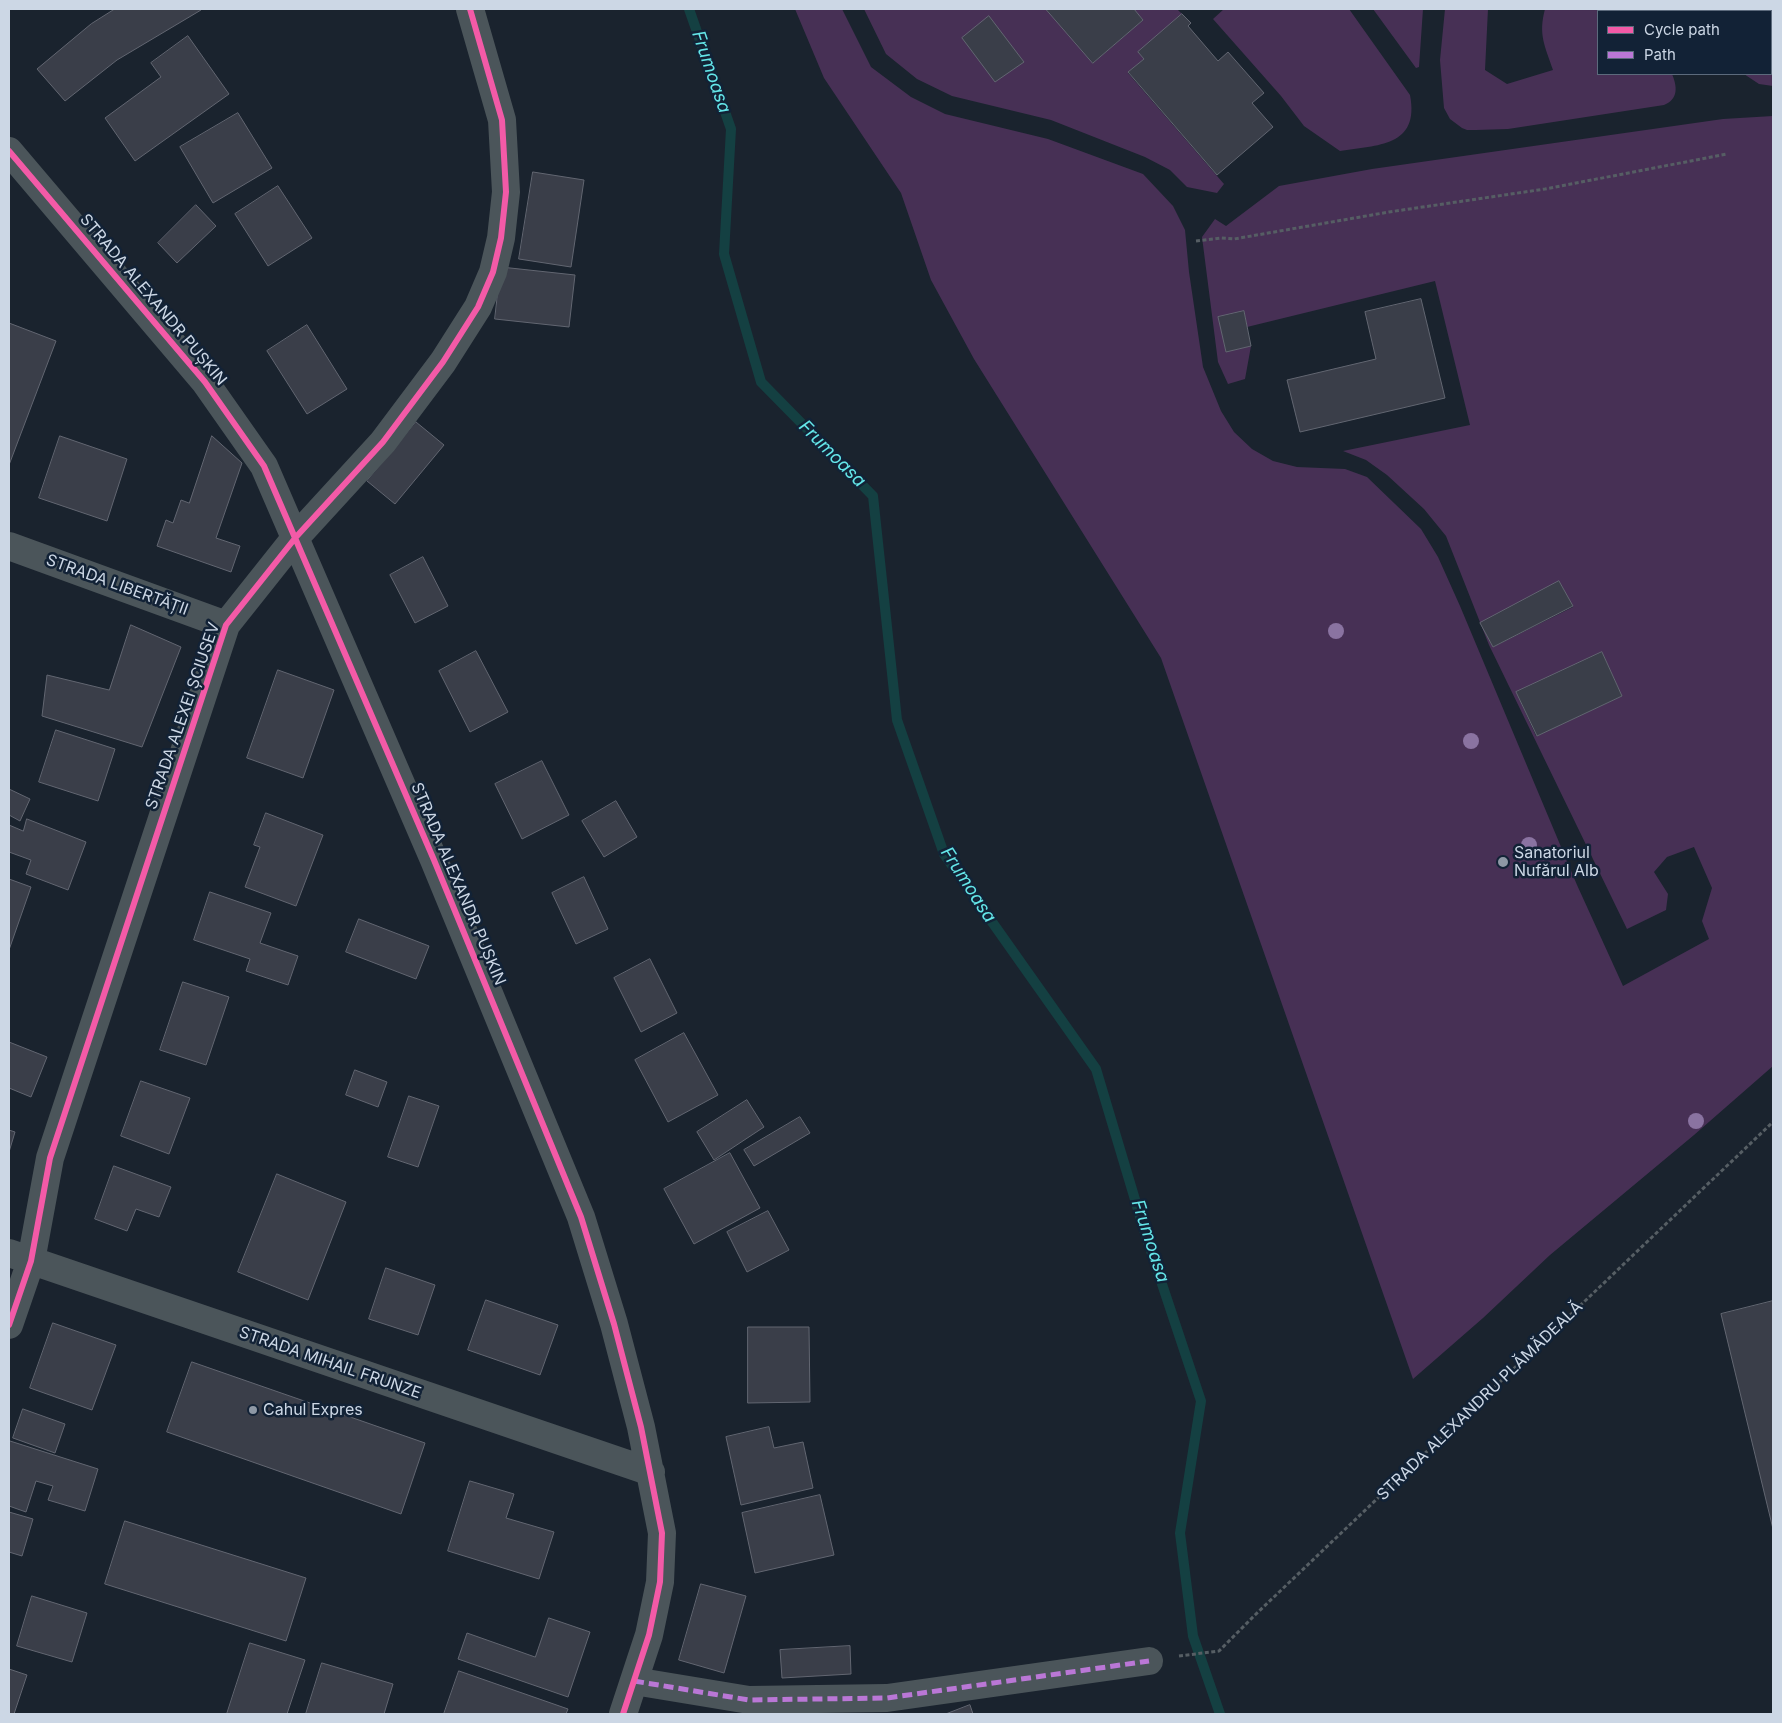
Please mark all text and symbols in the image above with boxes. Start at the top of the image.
legend [1597,10,1772,75]
text: Cycle path [1644,20,1720,39]
water label: Frumoasa [687,28,735,116]
text: Path [1644,45,1676,64]
street label: STRADA ALEXANDR PUȘKIN [76,210,230,390]
water label: Frumoasa [794,416,870,492]
street label: STRADA LIBERTĂȚII [43,550,191,620]
street label: STRADA ALEXEI ȘCIUSEV [142,620,224,812]
street label: STRADA ALEXANDR PUȘKIN [407,780,509,988]
water label: Frumoasa [936,843,1000,927]
place label: Sanatoriul Nufărul Alb [1514,843,1599,881]
marker: Sanatoriul Nufărul Alb [1496,855,1510,869]
water label: Frumoasa [1126,1197,1174,1285]
street label: STRADA ALEXANDRU PLĂMĂDEALĂ [1373,1297,1587,1505]
street label: STRADA MIHAIL FRUNZE [236,1323,424,1403]
place label: Cahul Expres [263,1400,363,1420]
marker: Cahul Expres [247,1404,259,1416]

